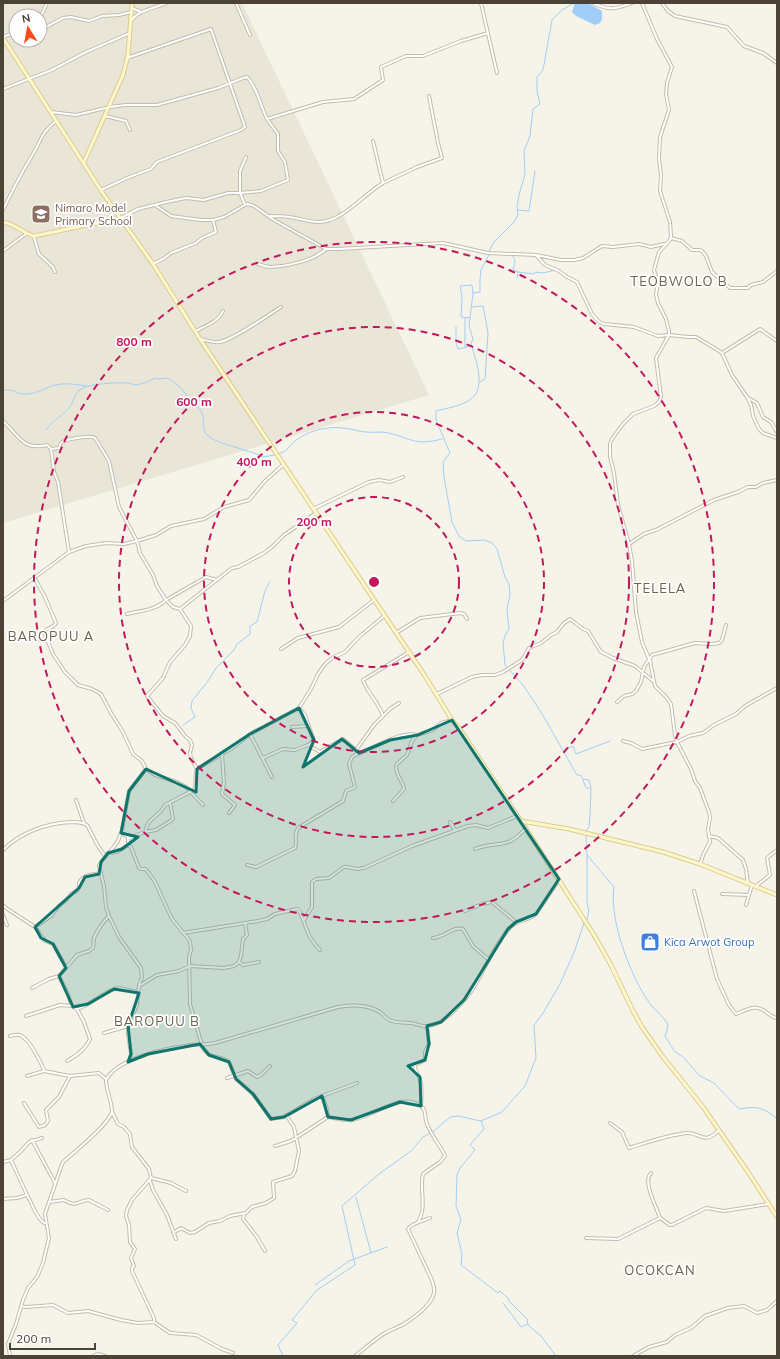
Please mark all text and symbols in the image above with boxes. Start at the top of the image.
north arrow [8,8,48,48]
text: N [21,11,32,26]
place label: Nimaro Model Primary School [55,201,132,228]
school or university icon: Nimaro Model Primary School [30,203,52,225]
district label: TEOBWOLO B [630,273,728,289]
text: 800 m [116,334,152,349]
text: 600 m [176,394,212,409]
text: 400 m [236,454,272,469]
text: 200 m [296,514,332,529]
centre of rings [367,575,381,589]
district label: TELELA [634,580,686,596]
district label: BAROPUU A [8,628,94,644]
shop icon: Kica Arwot Group [639,931,661,953]
place label: Kica Arwot Group [664,935,755,949]
district label: BAROPUU B [114,1013,200,1029]
district label: OCOKCAN [624,1262,696,1278]
scale bar [10,1325,95,1351]
text: 200 m [16,1331,51,1346]

